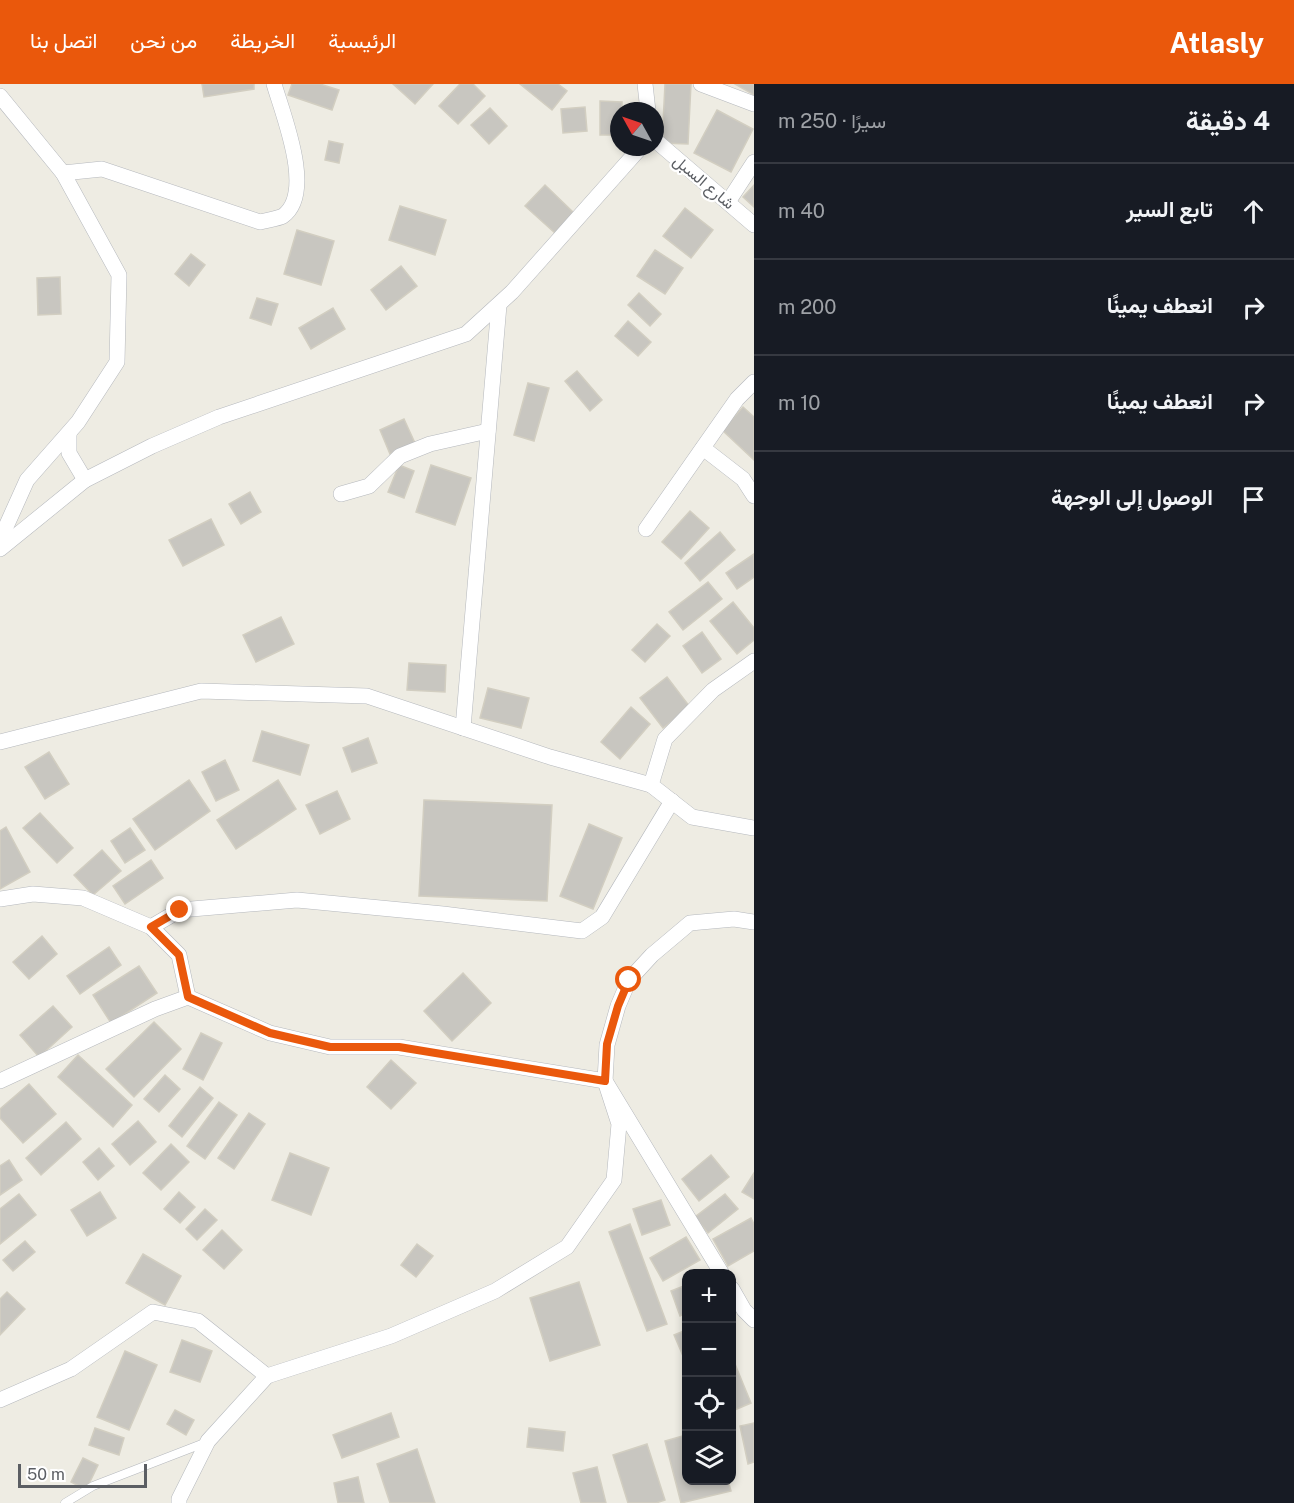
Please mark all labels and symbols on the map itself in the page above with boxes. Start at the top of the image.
north arrow [610,102,664,156]
street label: شارع السبل [668,151,739,215]
route end [166,896,192,922]
route start [615,966,641,992]
scale bar [18,1461,147,1488]

